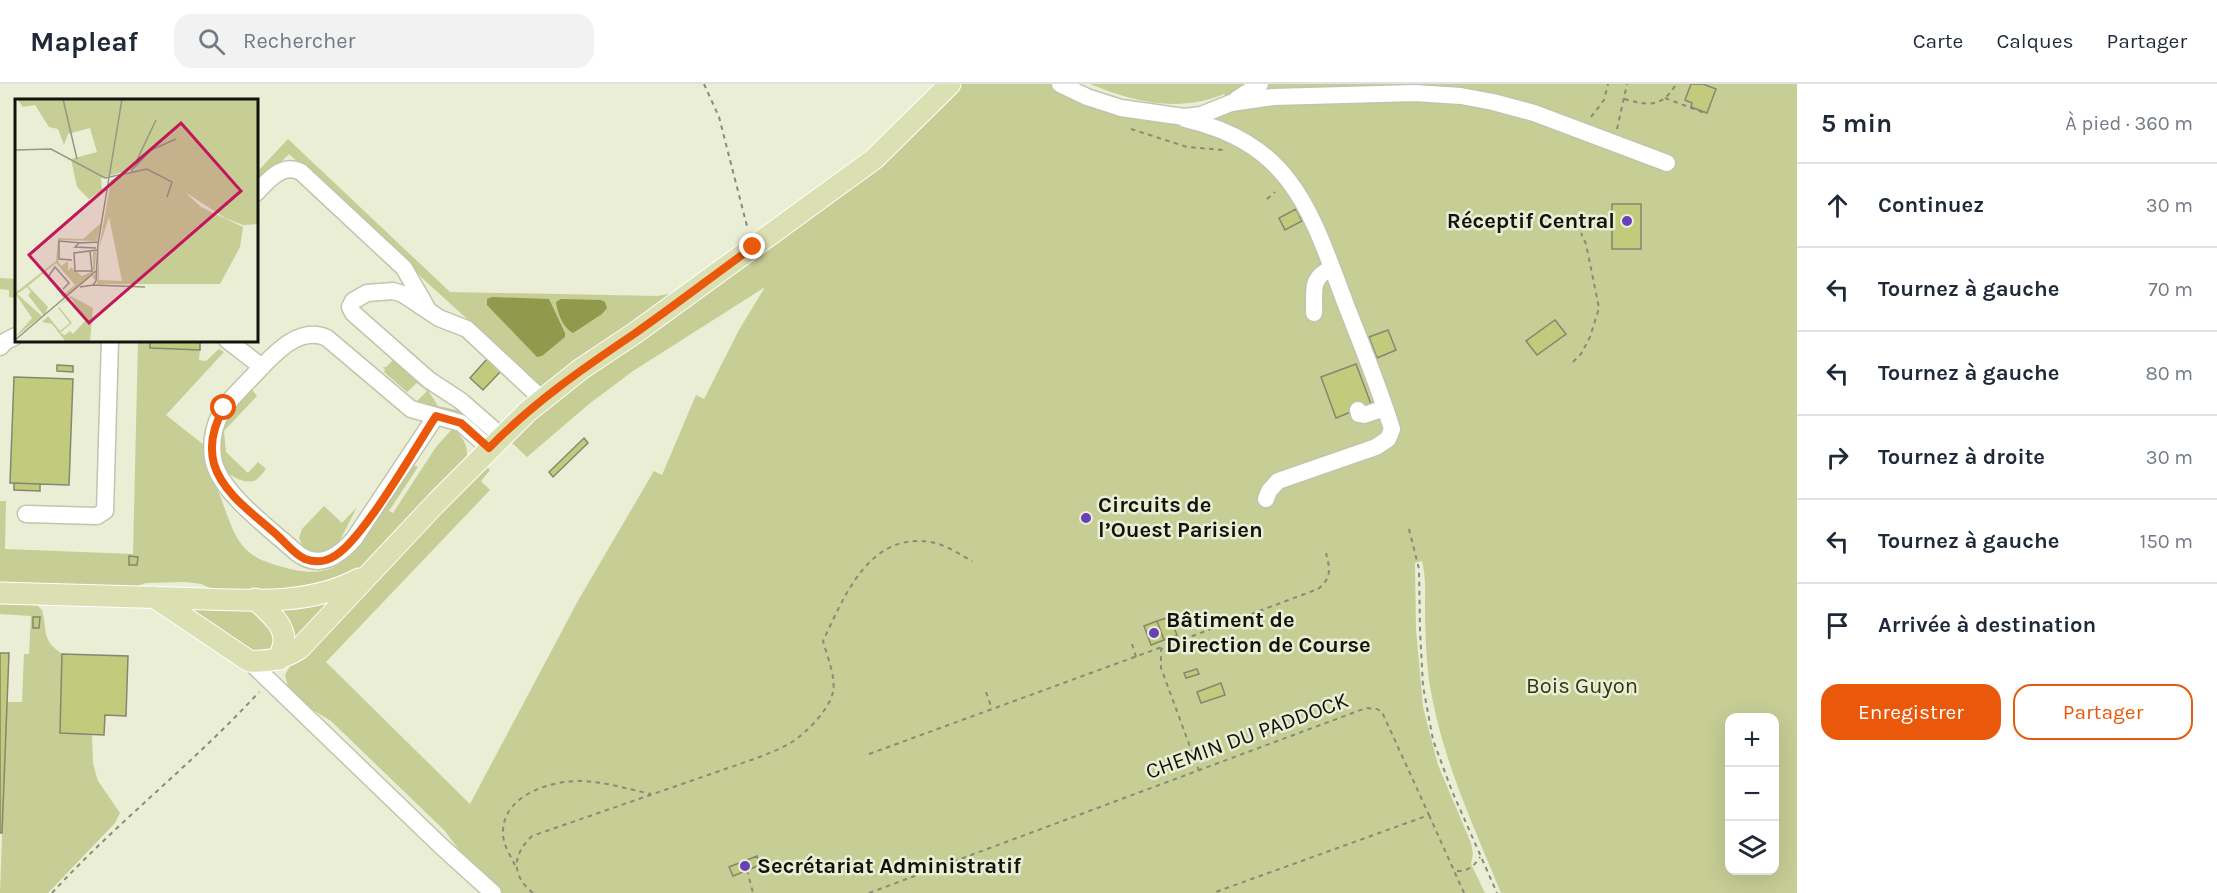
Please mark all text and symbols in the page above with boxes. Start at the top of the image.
search box [174,14,594,68]
text: Mapleaf [30,25,138,58]
icon: search [195,25,228,58]
text: Rechercher [243,28,356,54]
text: Carte [1913,29,1963,53]
text: Calques [1996,29,2074,53]
text: Partager [2107,29,2187,53]
inset map [15,99,258,342]
text: 5 min [1821,108,1892,139]
text: À pied · 360 m [2065,112,2193,135]
icon: ahead [1821,189,1854,222]
text: Continuez [1878,192,1984,218]
text: 30 m [2146,194,2193,217]
place label: Réceptif Central [1447,208,1615,234]
marker: Réceptif Central [1620,214,1634,228]
route end [739,233,765,259]
icon: left [1821,273,1854,306]
text: Tournez à gauche [1878,276,2059,302]
text: 70 m [2148,278,2193,301]
icon: left [1821,357,1854,390]
text: Tournez à gauche [1878,360,2059,386]
text: 80 m [2145,362,2193,385]
route start [210,394,236,420]
icon: right [1821,441,1854,474]
text: Tournez à droite [1878,444,2045,470]
text: 30 m [2146,446,2193,469]
place label: Circuits de l’Ouest Parisien [1098,492,1263,543]
marker: Circuits de l’Ouest Parisien [1079,511,1093,525]
icon: left [1821,525,1854,558]
text: Tournez à gauche [1878,528,2059,554]
text: 150 m [2140,530,2193,553]
place label: Bâtiment de Direction de Course [1166,607,1371,658]
icon: arrive [1821,609,1854,642]
text: Arrivée à destination [1878,612,2096,638]
marker: Bâtiment de Direction de Course [1147,626,1161,640]
park label: Bois Guyon [1526,673,1638,699]
button: Enregistrer [1821,684,2001,740]
button: Partager [2013,684,2193,740]
street label: CHEMIN DU PADDOCK [1142,687,1352,785]
map controls [1725,713,1779,875]
button: + [1725,713,1779,767]
button: − [1725,767,1779,821]
button: layers [1725,821,1779,875]
place label: Secrétariat Administratif [757,853,1022,879]
marker: Secrétariat Administratif [738,859,752,873]

